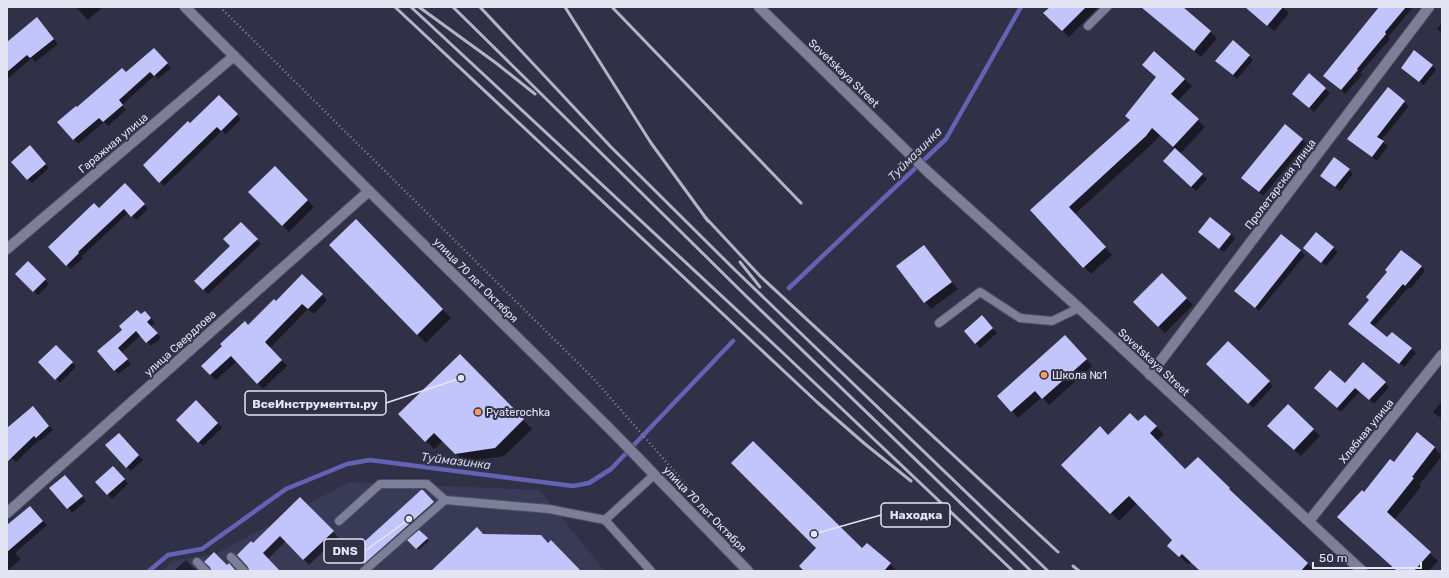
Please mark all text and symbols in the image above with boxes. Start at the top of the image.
street label: Sovetskaya Street [806,36,882,111]
street label: Гаражная улица [76,111,151,176]
water label: Туймазинка [885,124,945,184]
street label: Пролетарская улица [1242,137,1319,232]
street label: улица 70 лет Октября [431,235,521,325]
street label: улица Свердлова [142,308,219,379]
street label: Sovetskaya Street [1115,326,1193,399]
place label: Школа №1 [1052,369,1107,382]
marker: Школа №1 [1039,370,1049,380]
callout: ВсеИнструменты.ру [245,391,386,415]
text: ВсеИнструменты.ру [252,397,378,411]
street label: Хлебная улица [1336,397,1396,466]
place label: Pyaterochka [486,406,550,419]
marker: Pyaterochka [473,407,483,417]
water label: Туймазинка [420,450,492,472]
street label: улица 70 лет Октября [660,464,749,555]
callout: Находка [881,503,950,527]
text: Находка [890,508,942,522]
callout: DNS [324,539,365,563]
text: DNS [332,544,358,558]
scale bar [1313,544,1421,570]
text: 50 m [1319,551,1347,565]

